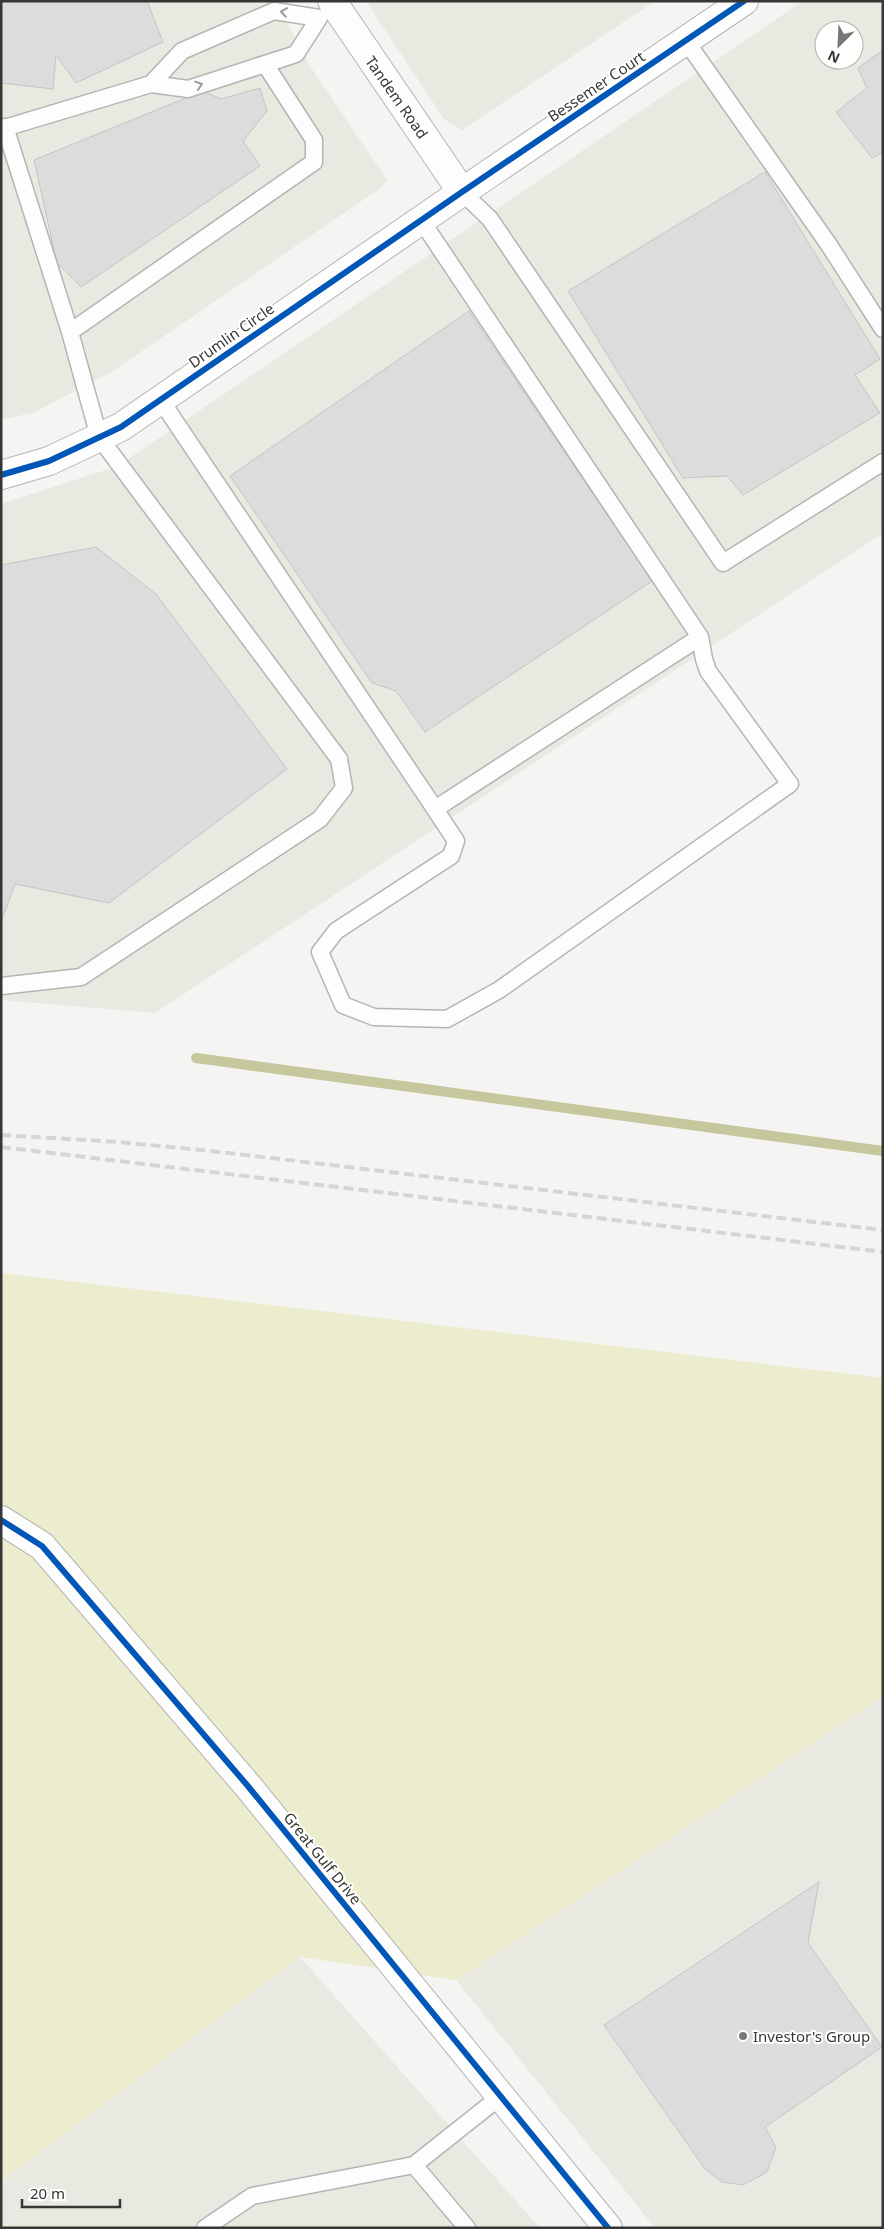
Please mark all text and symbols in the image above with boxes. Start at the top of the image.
one-way arrow [280,8,288,18]
north arrow [814,20,864,70]
street label: Bessemer Court [544,46,649,126]
text: N [824,46,843,68]
street label: Tandem Road [361,52,433,142]
one-way arrow [195,81,203,91]
street label: Drumlin Circle [184,298,278,372]
street label: Great Gulf Drive [280,1808,366,1908]
place label: Investor's Group [753,2026,870,2046]
marker: Investor's Group [737,2030,749,2042]
scale bar [22,2176,120,2208]
text: 20 m [30,2183,65,2203]

